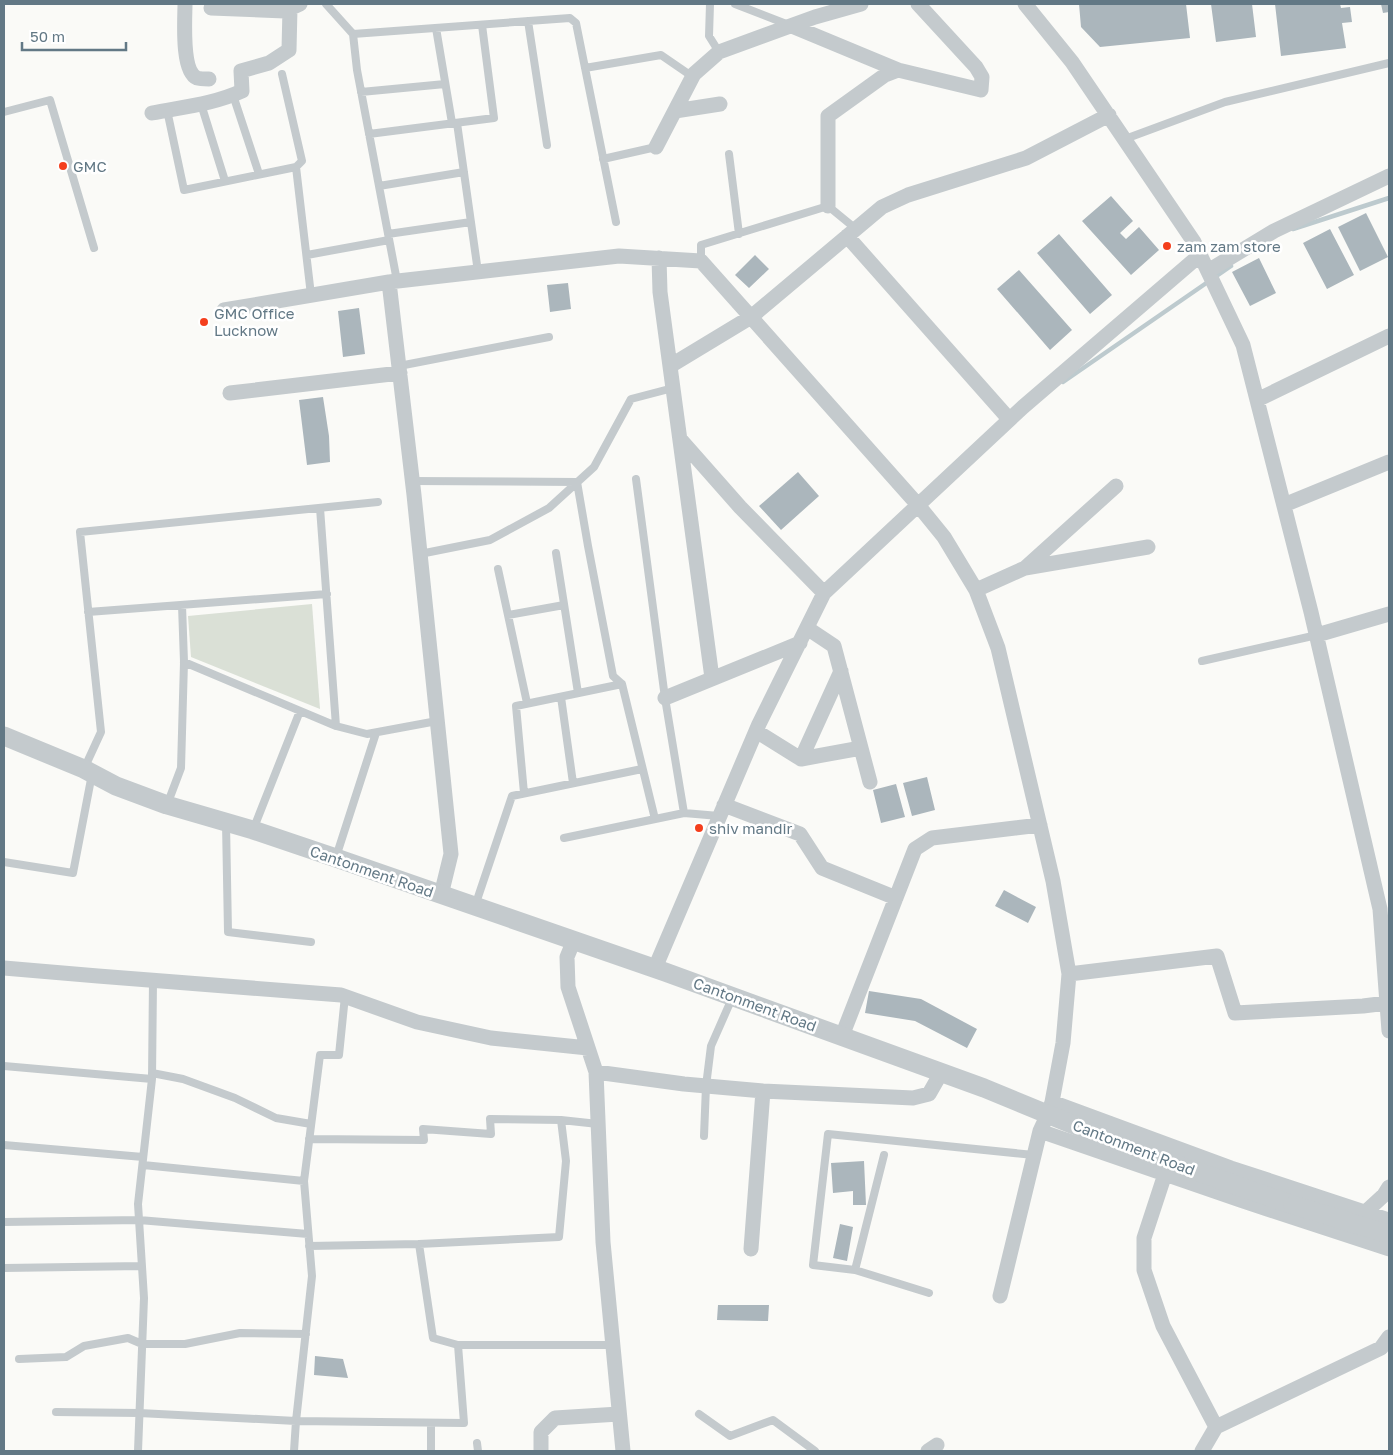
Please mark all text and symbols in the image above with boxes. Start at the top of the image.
scale bar [22,20,126,52]
text: 50 m [30,27,65,45]
place label: GMC [73,157,107,175]
marker: GMC [57,160,69,172]
place label: zam zam store [1177,237,1281,255]
marker: zam zam store [1161,240,1173,252]
place label: GMC Office Lucknow [214,304,295,339]
marker: GMC Office Lucknow [198,316,210,328]
place label: shiv mandir [709,819,793,837]
marker: shiv mandir [693,822,705,834]
street label: Cantonment Road [308,841,436,901]
street label: Cantonment Road [691,973,819,1035]
street label: Cantonment Road [1070,1115,1198,1179]

